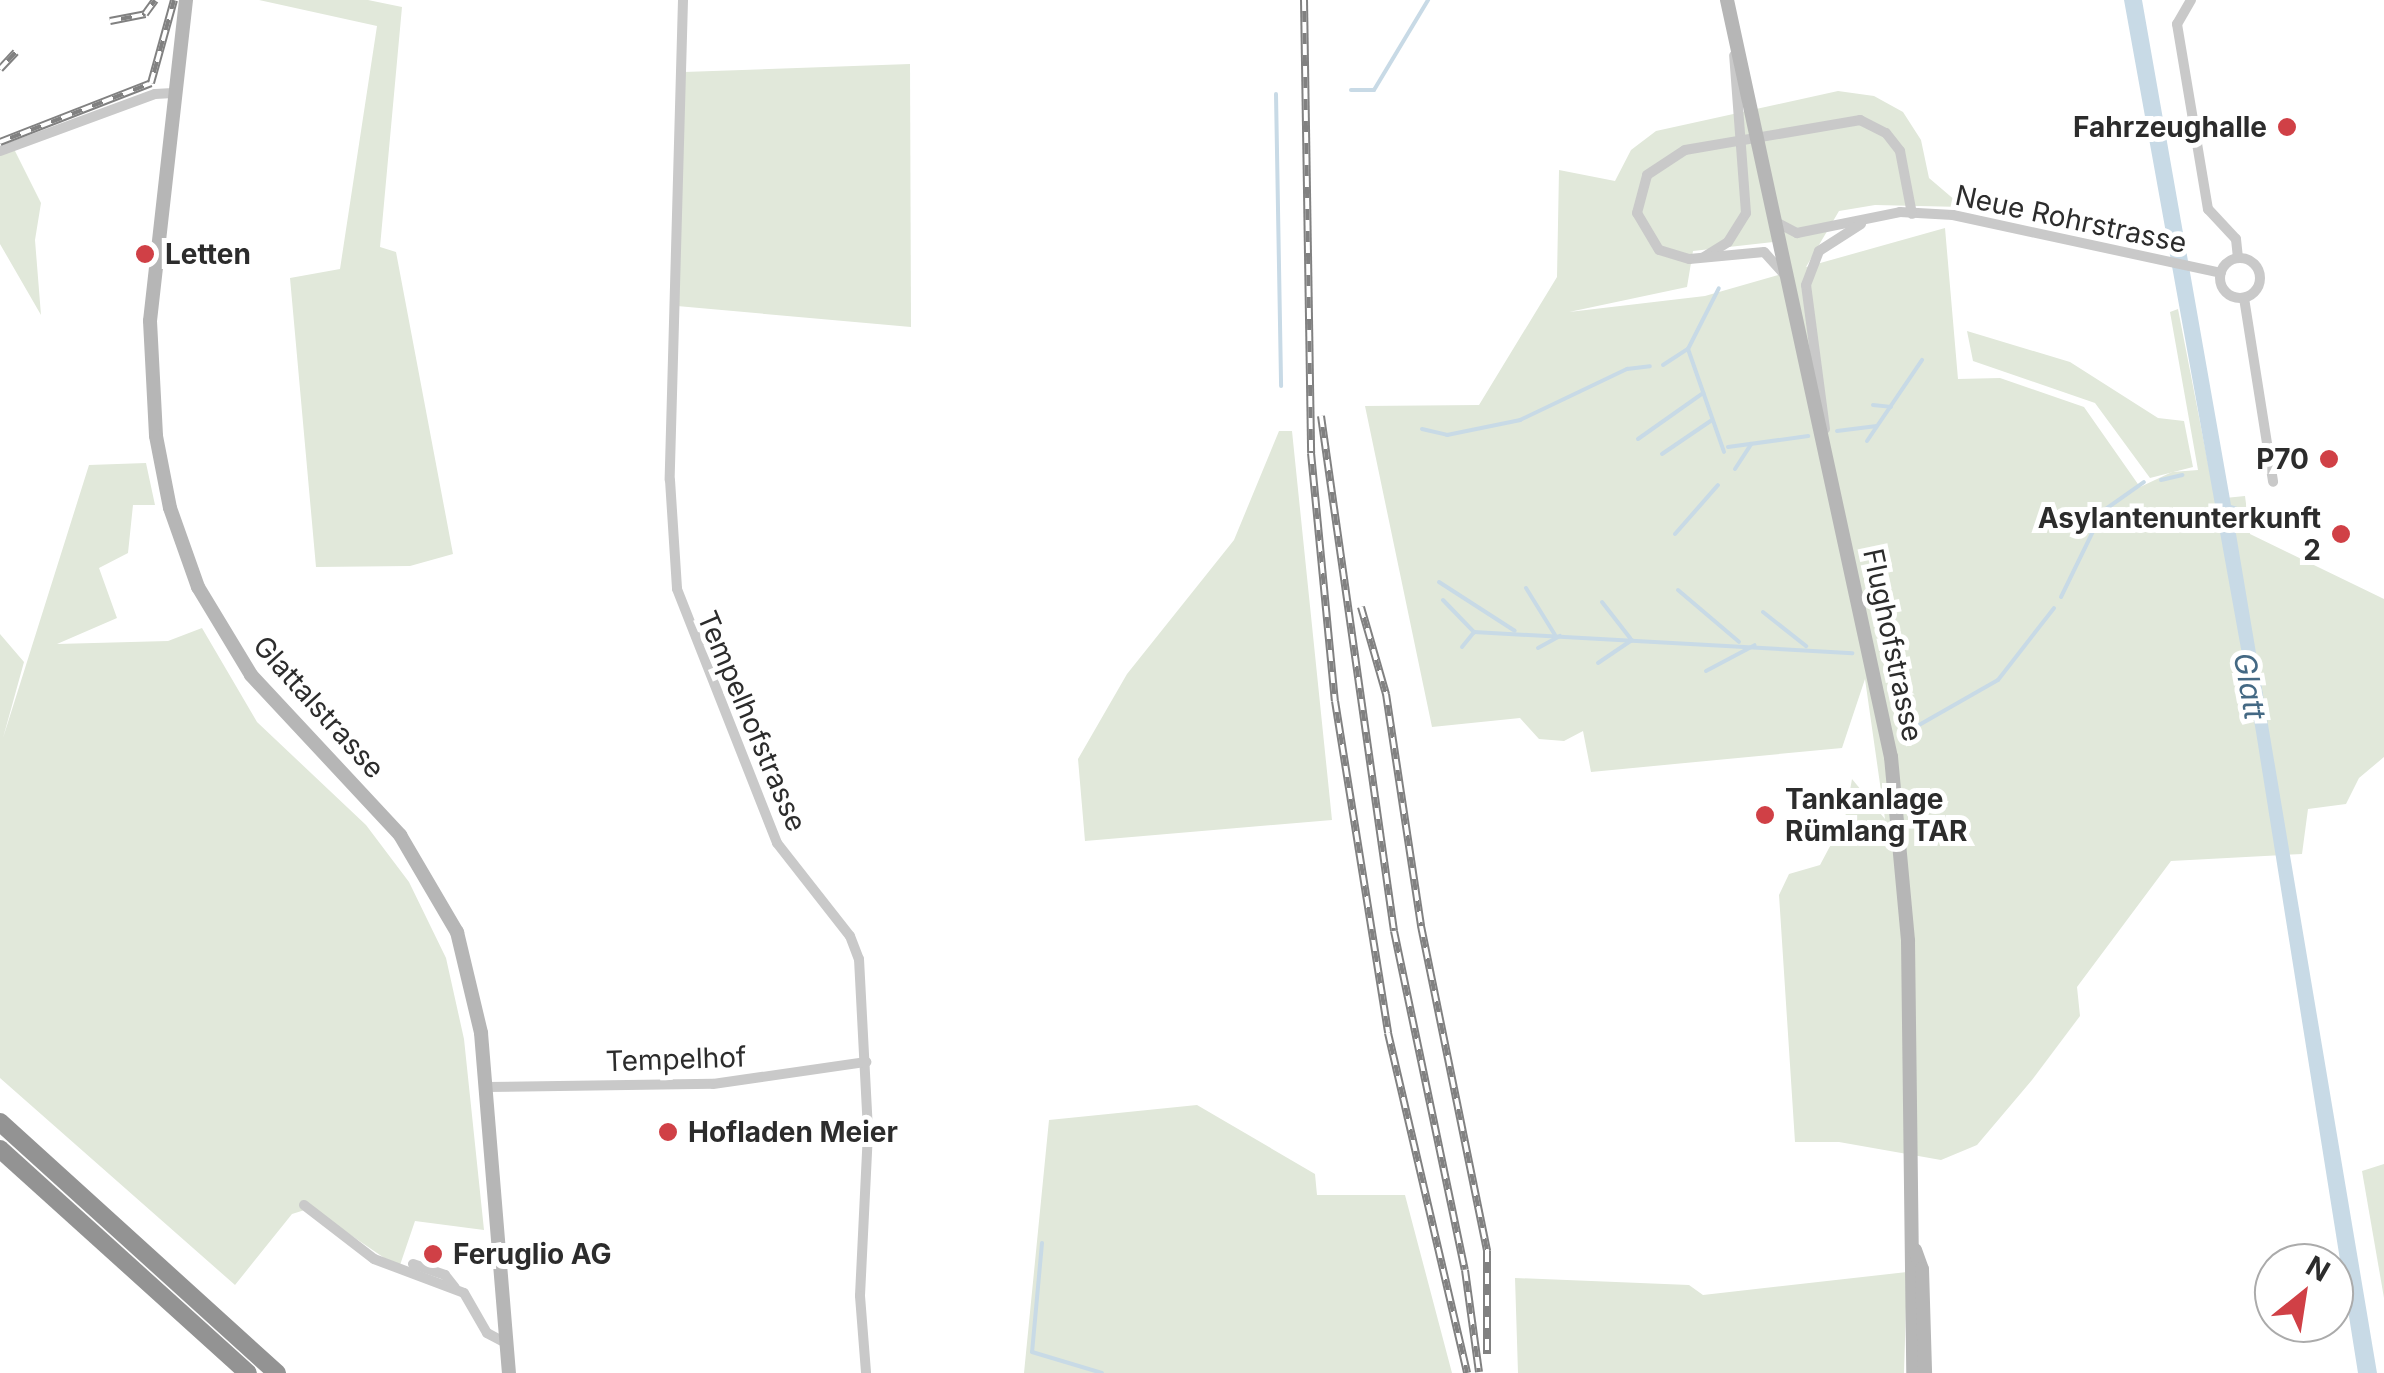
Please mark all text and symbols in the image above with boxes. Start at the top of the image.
place label: Fahrzeughalle [2073,110,2267,144]
marker: Fahrzeughalle [2276,116,2298,138]
street label: Neue Rohrstrasse [1952,178,2190,260]
place label: Letten [165,237,251,271]
marker: Letten [134,243,156,265]
place label: P70 [2256,442,2309,476]
marker: P70 [2318,448,2340,470]
place label: Asylantenunterkunft 2 [2038,501,2321,567]
marker: Asylantenunterkunft 2 [2330,523,2352,545]
street label: Flughofstrasse [1856,546,1930,744]
street label: Tempelhofstrasse [690,606,814,836]
street label: Glattalstrasse [246,629,392,785]
water label: Glatt [2226,650,2274,722]
place label: Tankanlage Rümlang TAR [1785,782,1967,848]
marker: Tankanlage Rümlang TAR [1754,804,1776,826]
street label: Tempelhof [605,1040,747,1078]
place label: Hofladen Meier [688,1115,898,1149]
marker: Hofladen Meier [657,1121,679,1143]
place label: Feruglio AG [453,1237,612,1271]
marker: Feruglio AG [422,1243,444,1265]
north arrow [2254,1243,2354,1343]
text: N [2300,1249,2336,1289]

